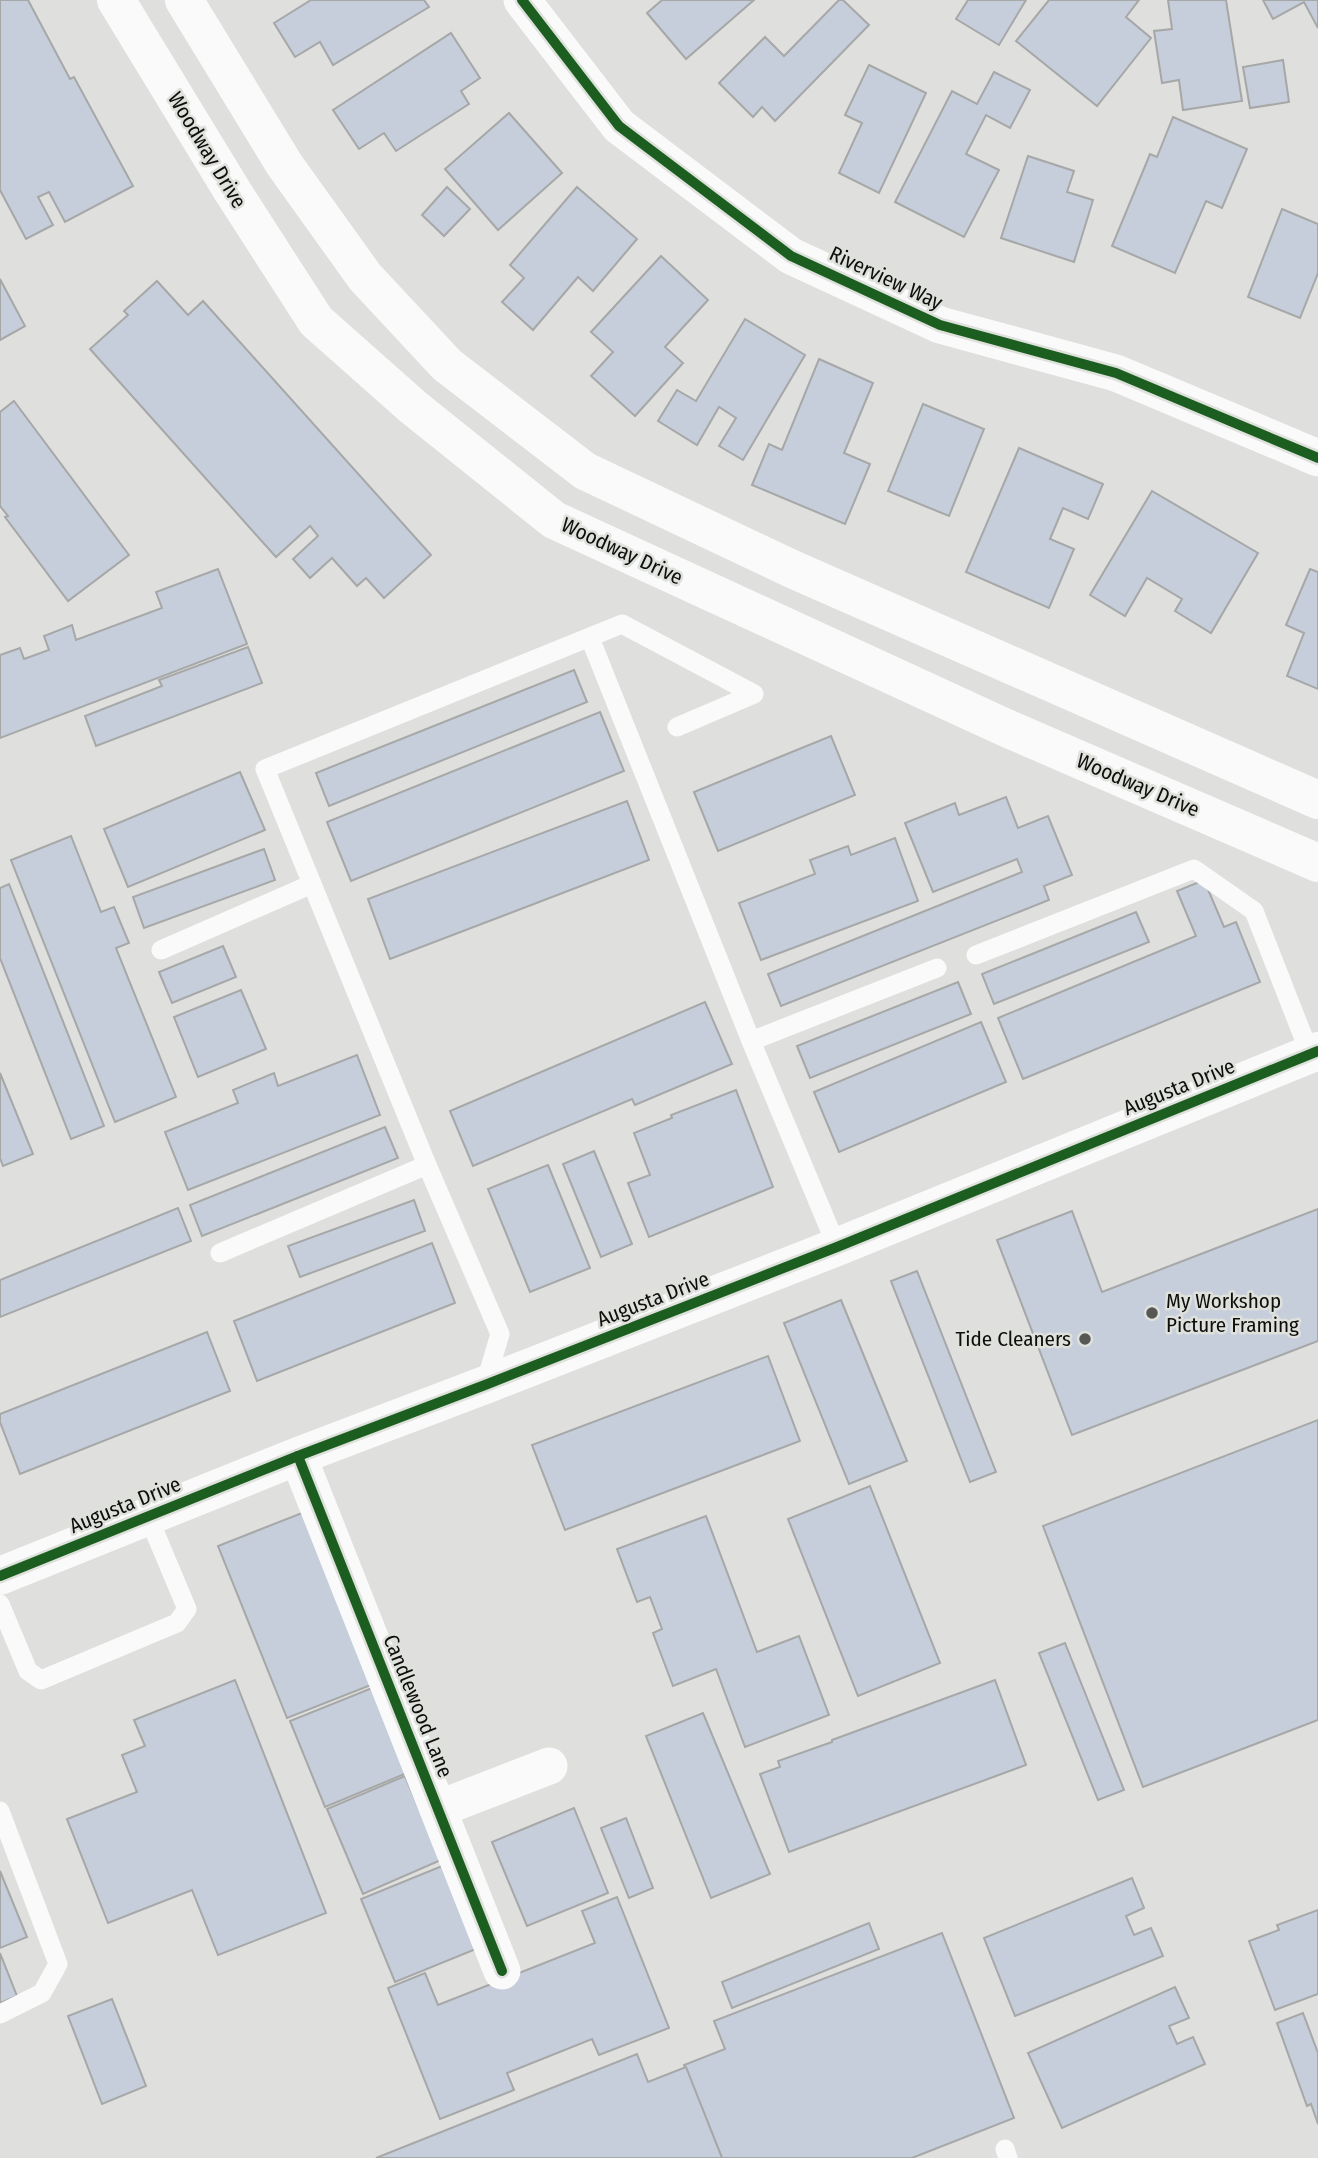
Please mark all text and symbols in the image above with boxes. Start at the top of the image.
street label: Woodway Drive [162,87,252,213]
street label: Riverview Way [825,240,947,316]
street label: Woodway Drive [557,512,687,590]
street label: Woodway Drive [1073,747,1203,823]
street label: Augusta Drive [1119,1053,1239,1121]
street label: Augusta Drive [593,1266,713,1332]
place label: My Workshop Picture Framing [1166,1288,1299,1338]
marker: My Workshop Picture Framing [1144,1305,1160,1321]
place label: Tide Cleaners [956,1326,1071,1352]
marker: Tide Cleaners [1077,1331,1093,1347]
street label: Augusta Drive [65,1471,185,1539]
street label: Candlewood Lane [378,1631,458,1781]

